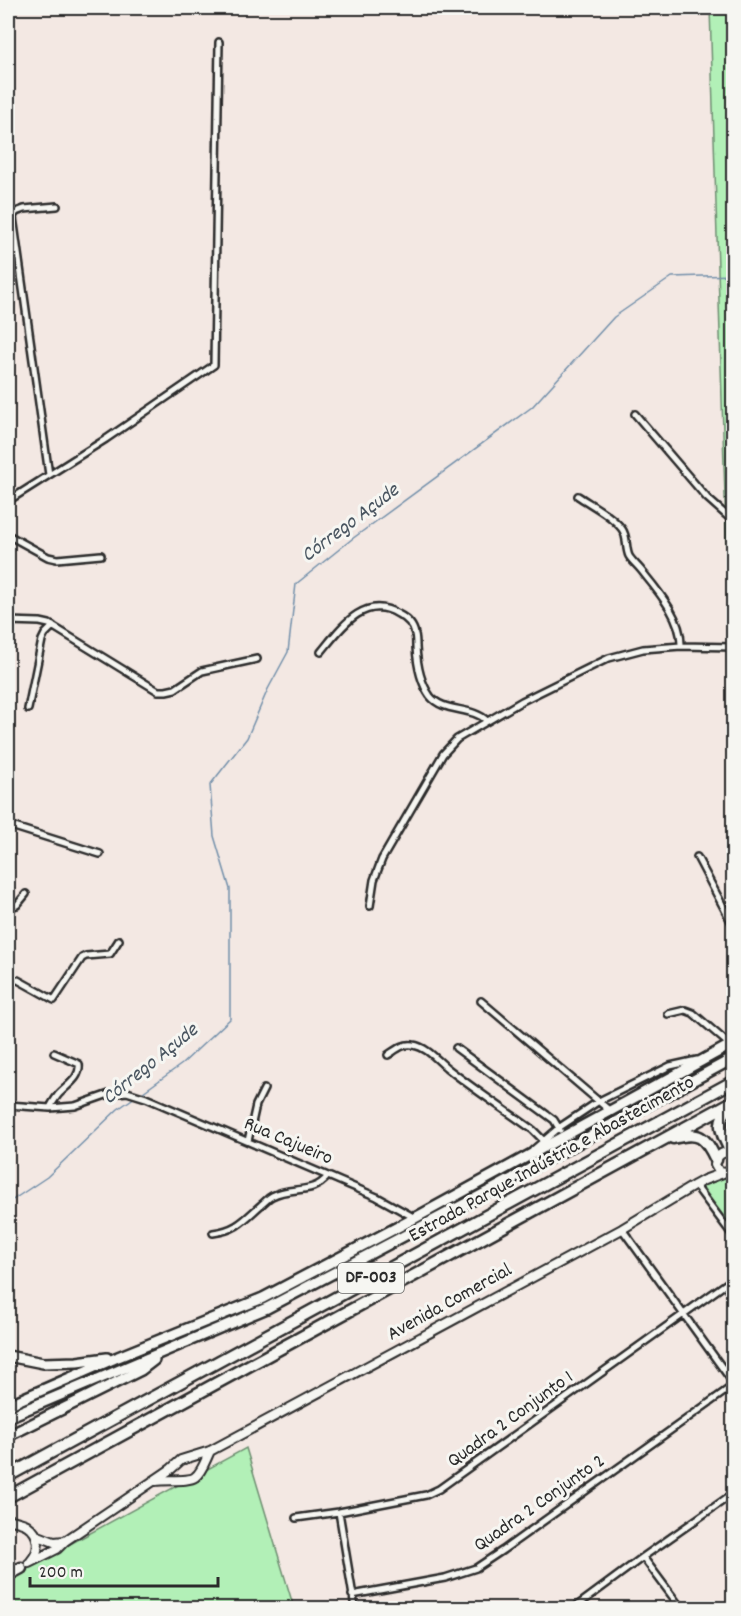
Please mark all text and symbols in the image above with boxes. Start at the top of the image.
water label: Córrego Açude [296,476,408,571]
water label: Córrego Açude [97,1016,207,1113]
street label: Estrada Parque Indústria e Abastecimento [404,1069,700,1250]
street label: Rua Cajueiro [239,1111,337,1173]
street label: Avenida Comercial [382,1257,518,1349]
road number: DF-003 [338,1263,404,1293]
street label: Quadra 2 Conjunto 1 [442,1365,580,1475]
street label: Quadra 2 Conjunto 2 [469,1448,611,1560]
scale bar [30,1550,218,1588]
text: 200 m [39,1561,83,1586]

